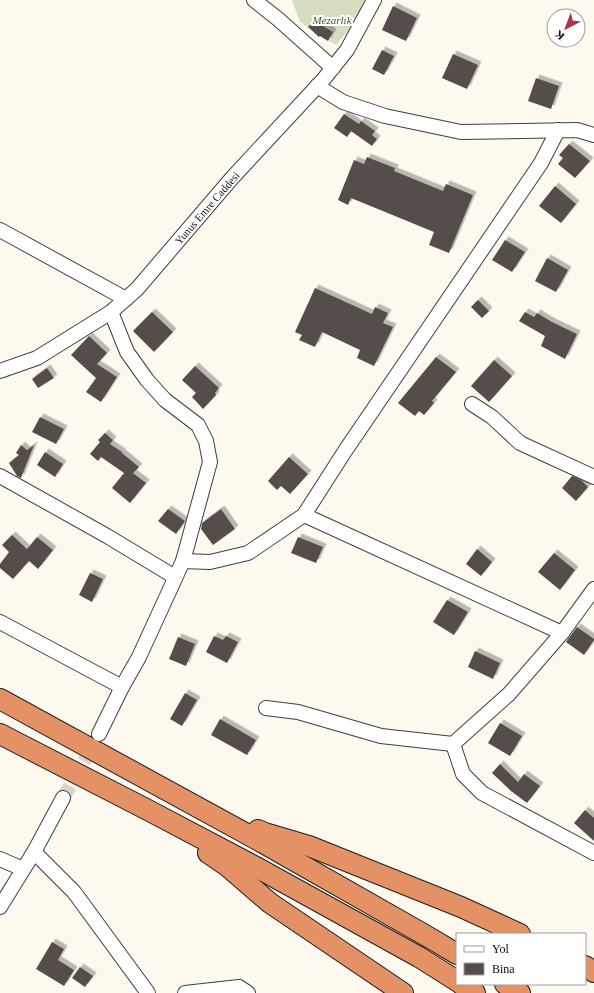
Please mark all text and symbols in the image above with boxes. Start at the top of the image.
north arrow [546,8,586,48]
park label: Mezarlık [311,14,353,26]
text: K [552,28,567,43]
street label: Yunus Emre Caddesi [172,169,242,247]
legend [456,933,586,985]
text: Yol [492,942,509,956]
text: Bina [492,962,515,976]

